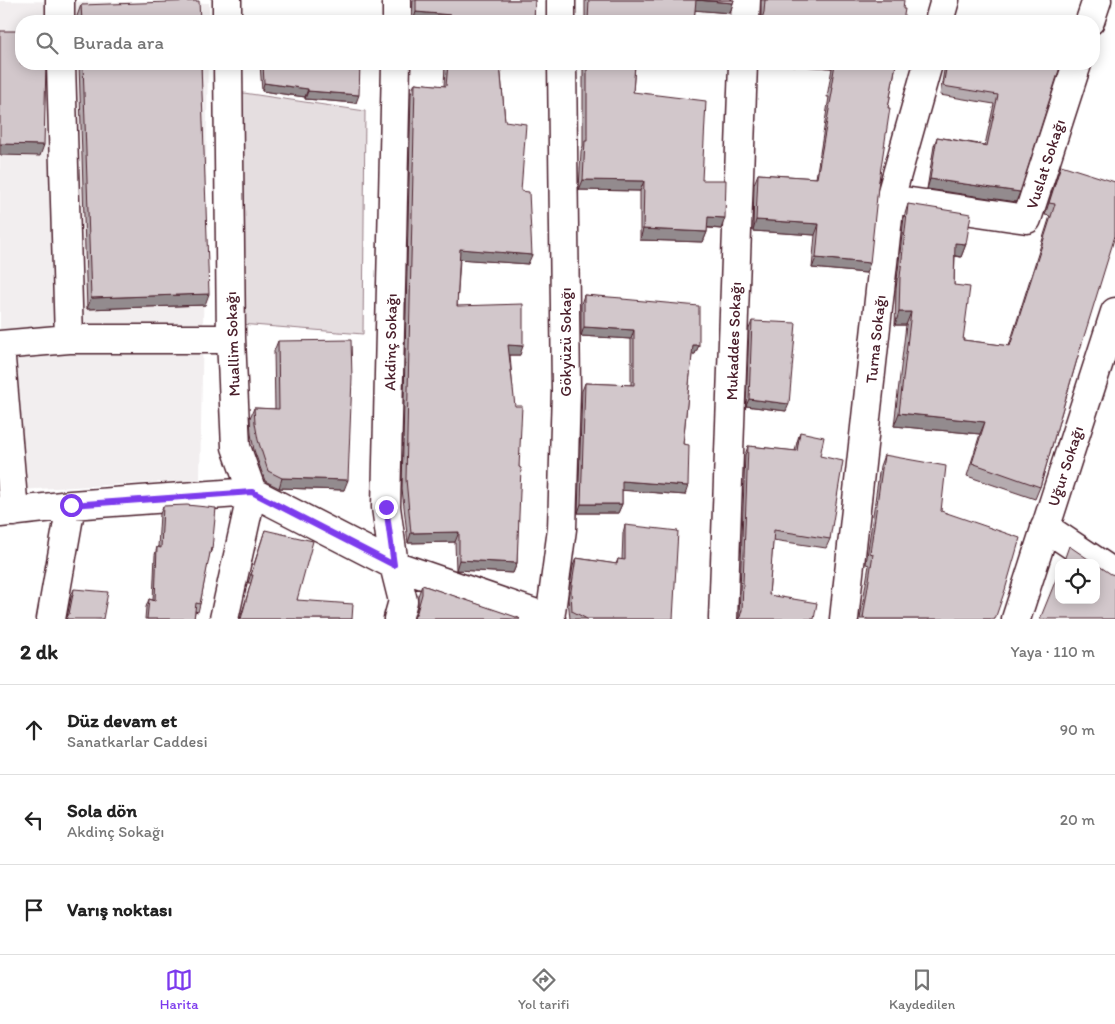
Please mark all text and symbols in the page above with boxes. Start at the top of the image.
search box [15,15,1100,70]
icon: search [33,29,61,57]
text: Burada ara [73,31,164,54]
street label: Vuslat Sokağı [1022,117,1069,212]
street label: Mukaddes Sokağı [722,281,745,401]
street label: Gökyüzü Sokağı [556,287,575,397]
street label: Muallim Sokağı [221,291,244,397]
street label: Akdinç Sokağı [380,293,401,391]
street label: Turna Sokağı [861,294,890,384]
street label: Uğur Sokağı [1044,424,1087,509]
route start [60,494,83,517]
route end [375,496,398,519]
map controls [1055,559,1100,604]
button: locate [1055,559,1100,604]
text: 2 dk [20,639,58,664]
text: Yaya · 110 m [1011,642,1095,661]
text: Düz devam et [67,709,177,732]
icon: ahead [20,716,48,744]
text: 90 m [1060,720,1095,739]
text: Sanatkarlar Caddesi [67,732,208,751]
text: Sola dön [67,799,137,822]
icon: left [20,806,48,834]
text: 20 m [1060,810,1095,829]
text: Akdinç Sokağı [67,822,164,841]
icon: arrive [20,896,48,924]
text: Varış noktası [67,898,172,921]
tab: Harita [160,966,198,1013]
tab: Yol tarifi [518,966,569,1013]
tab: Kaydedilen [889,966,955,1013]

